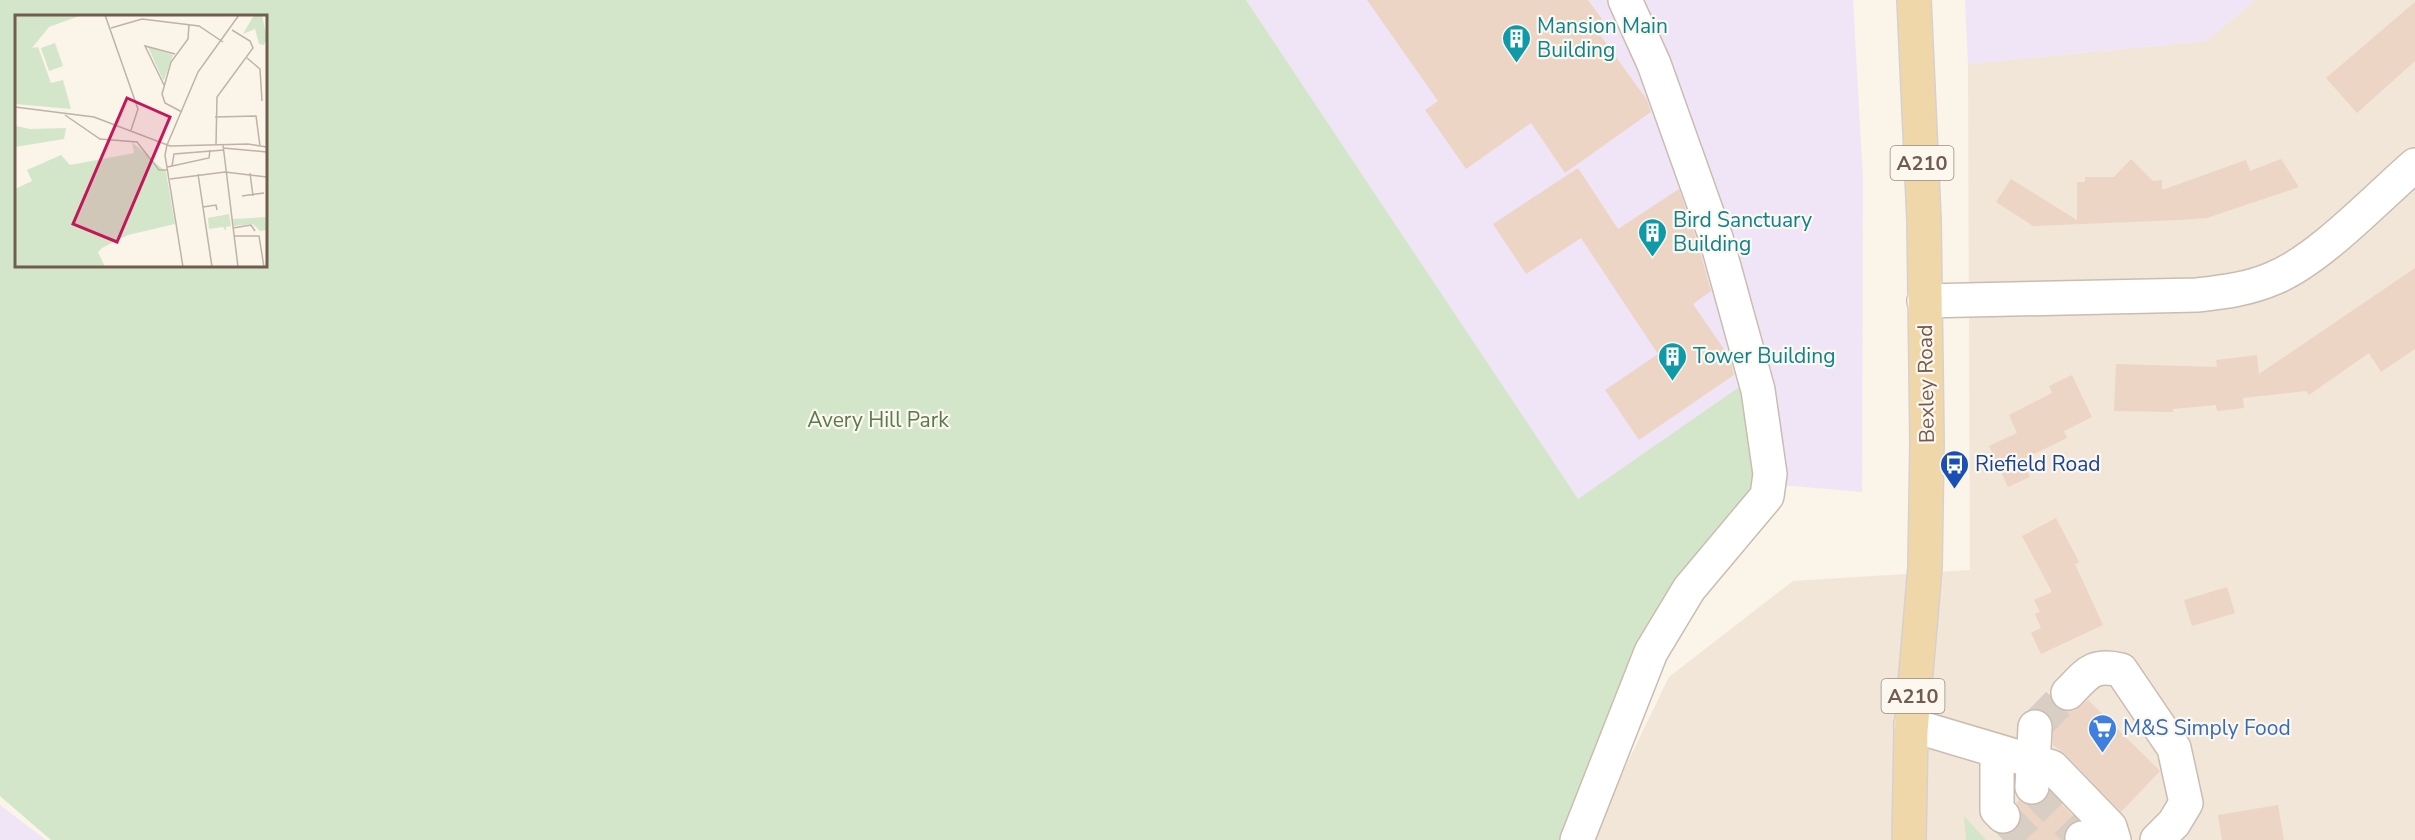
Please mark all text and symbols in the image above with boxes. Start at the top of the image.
place label: Mansion Main Building [1537,12,1668,64]
inset map [15,15,267,267]
building icon: Mansion Main Building [1500,22,1532,64]
road number: A210 [1890,146,1954,180]
place label: Bird Sanctuary Building [1673,206,1812,258]
building icon: Bird Sanctuary Building [1636,216,1668,258]
street label: Bexley Road [1911,325,1941,443]
building icon: Tower Building [1656,340,1688,382]
place label: Tower Building [1693,342,1835,370]
park label: Avery Hill Park [807,406,949,434]
bus stop icon: Riefield Road [1938,448,1970,490]
place label: Riefield Road [1975,450,2101,478]
road number: A210 [1882,679,1944,713]
supermarket icon: M&S Simply Food [2086,712,2118,754]
place label: M&S Simply Food [2123,714,2291,742]

